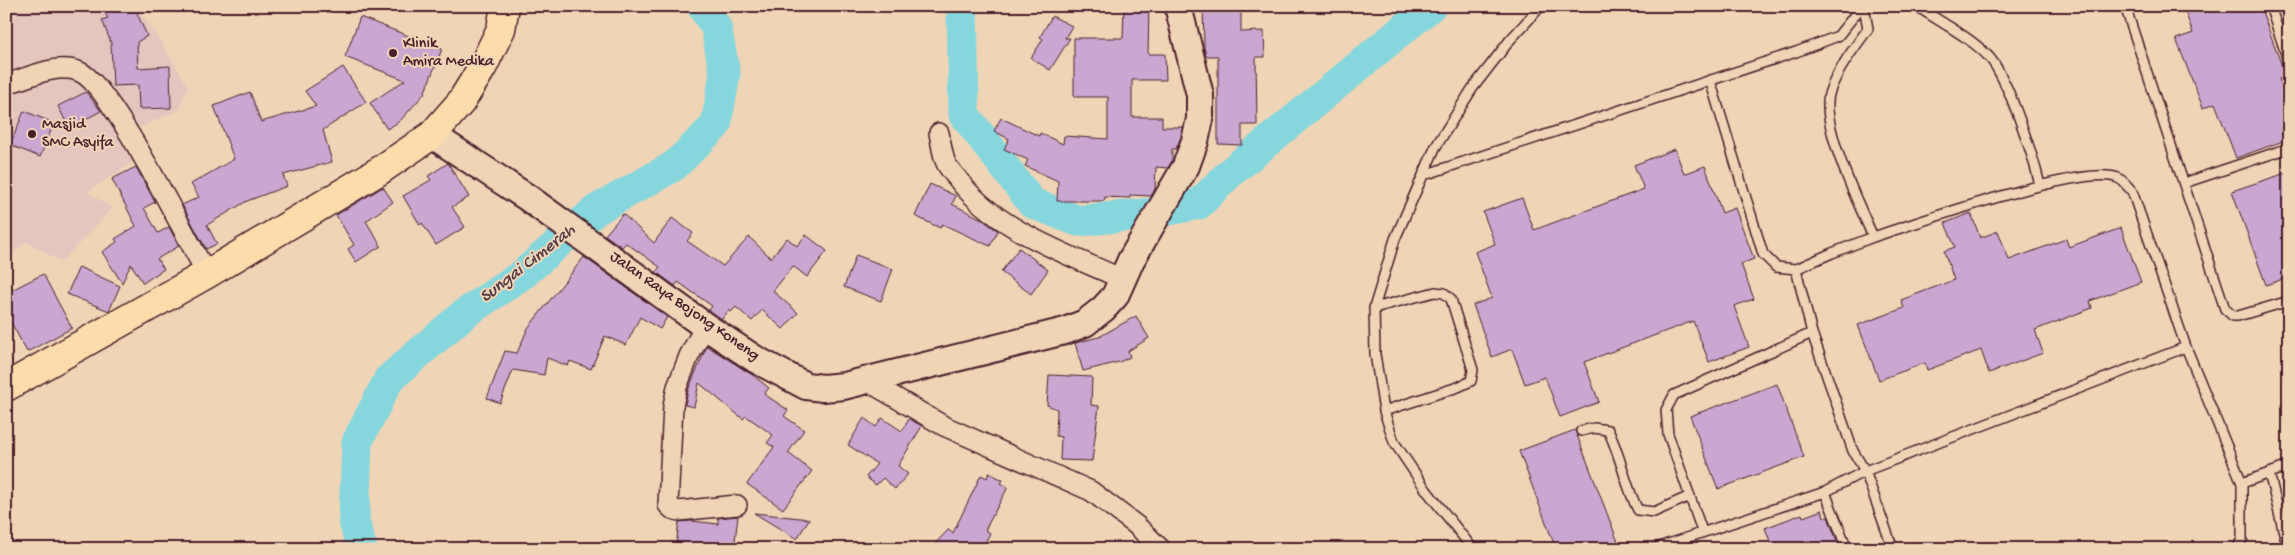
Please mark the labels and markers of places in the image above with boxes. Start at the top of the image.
place label: Klinik Amira Medika [403,35,495,72]
marker: Klinik Amira Medika [387,47,399,59]
place label: Masjid SMC Asyifa [42,116,115,153]
marker: Masjid SMC Asyifa [26,128,38,140]

